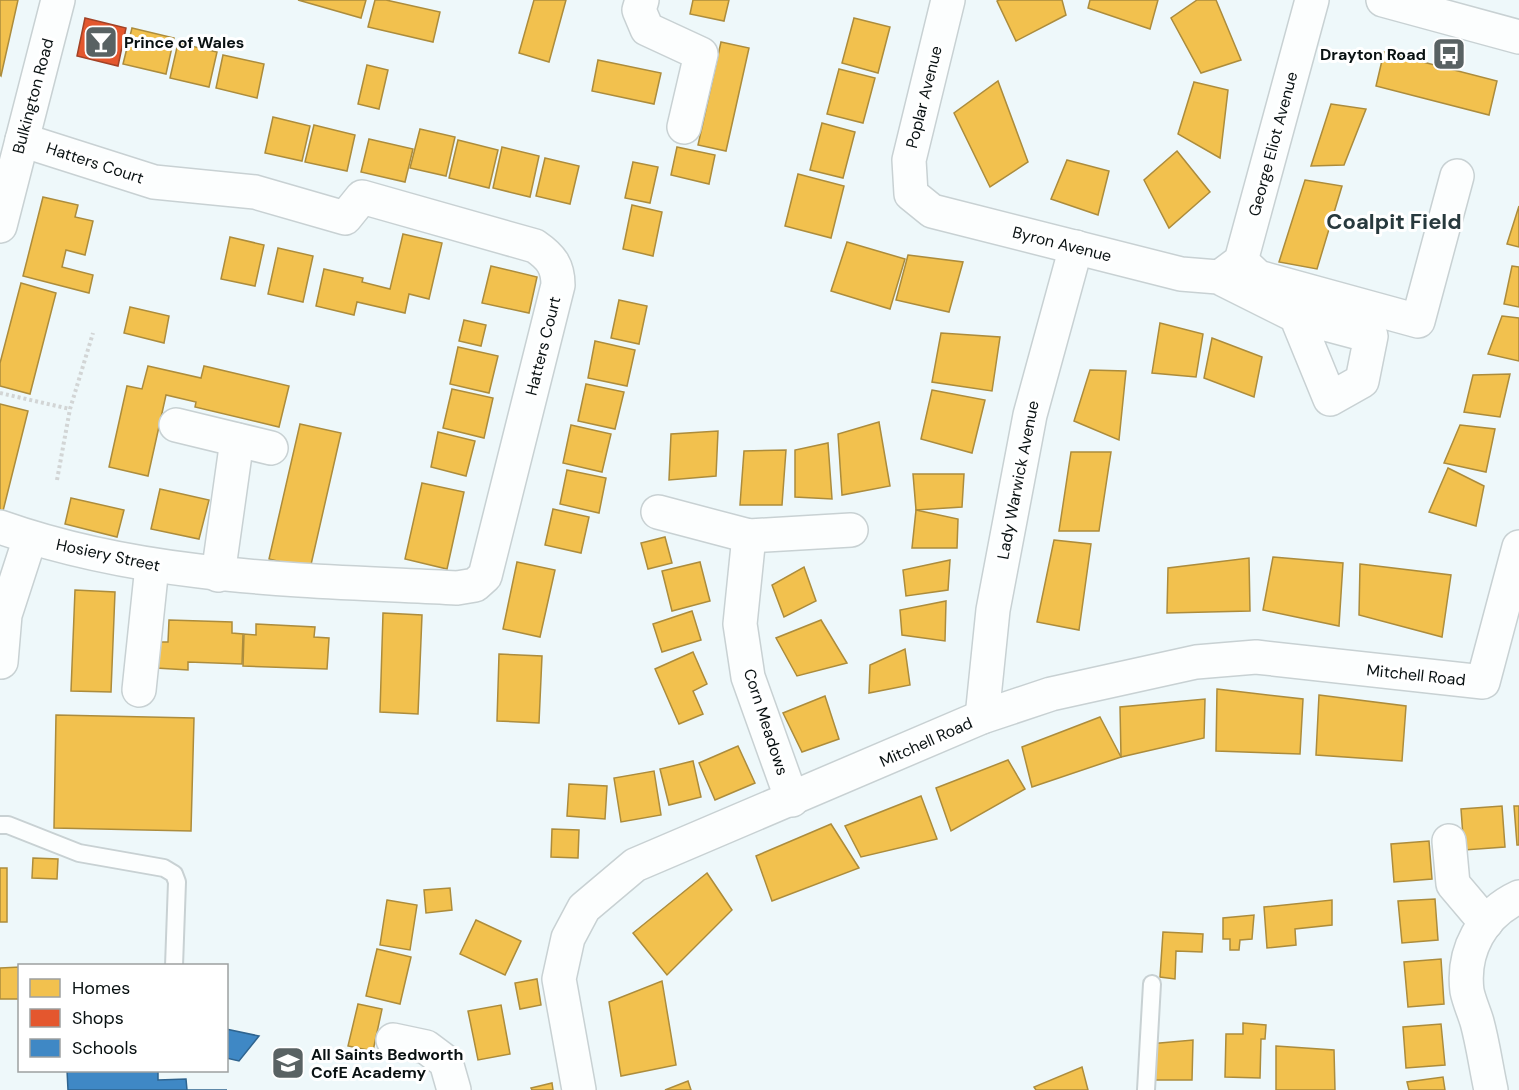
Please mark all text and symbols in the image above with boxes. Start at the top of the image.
bar icon: Prince of Wales [83,24,119,60]
place label: Prince of Wales [124,32,244,53]
street label: Bulkington Road [8,36,58,156]
bus stop icon: Drayton Road [1431,36,1467,72]
street label: Poplar Avenue [901,43,947,151]
place label: Drayton Road [1320,44,1426,65]
street label: George Eliot Avenue [1244,69,1302,219]
street label: Hatters Court [44,137,146,189]
district label: Coalpit Field [1326,207,1462,236]
street label: Byron Avenue [1010,222,1114,266]
street label: Hatters Court [521,294,565,398]
street label: Lady Warwick Avenue [992,399,1044,561]
street label: Hosiery Street [54,534,162,576]
street label: Mitchell Road [1365,659,1467,691]
street label: Corn Meadows [739,666,793,778]
street label: Mitchell Road [876,712,976,772]
legend [18,964,228,1072]
text: Homes [72,976,130,1000]
text: Shops [72,1006,124,1030]
text: Schools [72,1036,137,1060]
place label: All Saints Bedworth CofE Academy [311,1044,463,1083]
school or university icon: All Saints Bedworth CofE Academy [270,1045,306,1081]

